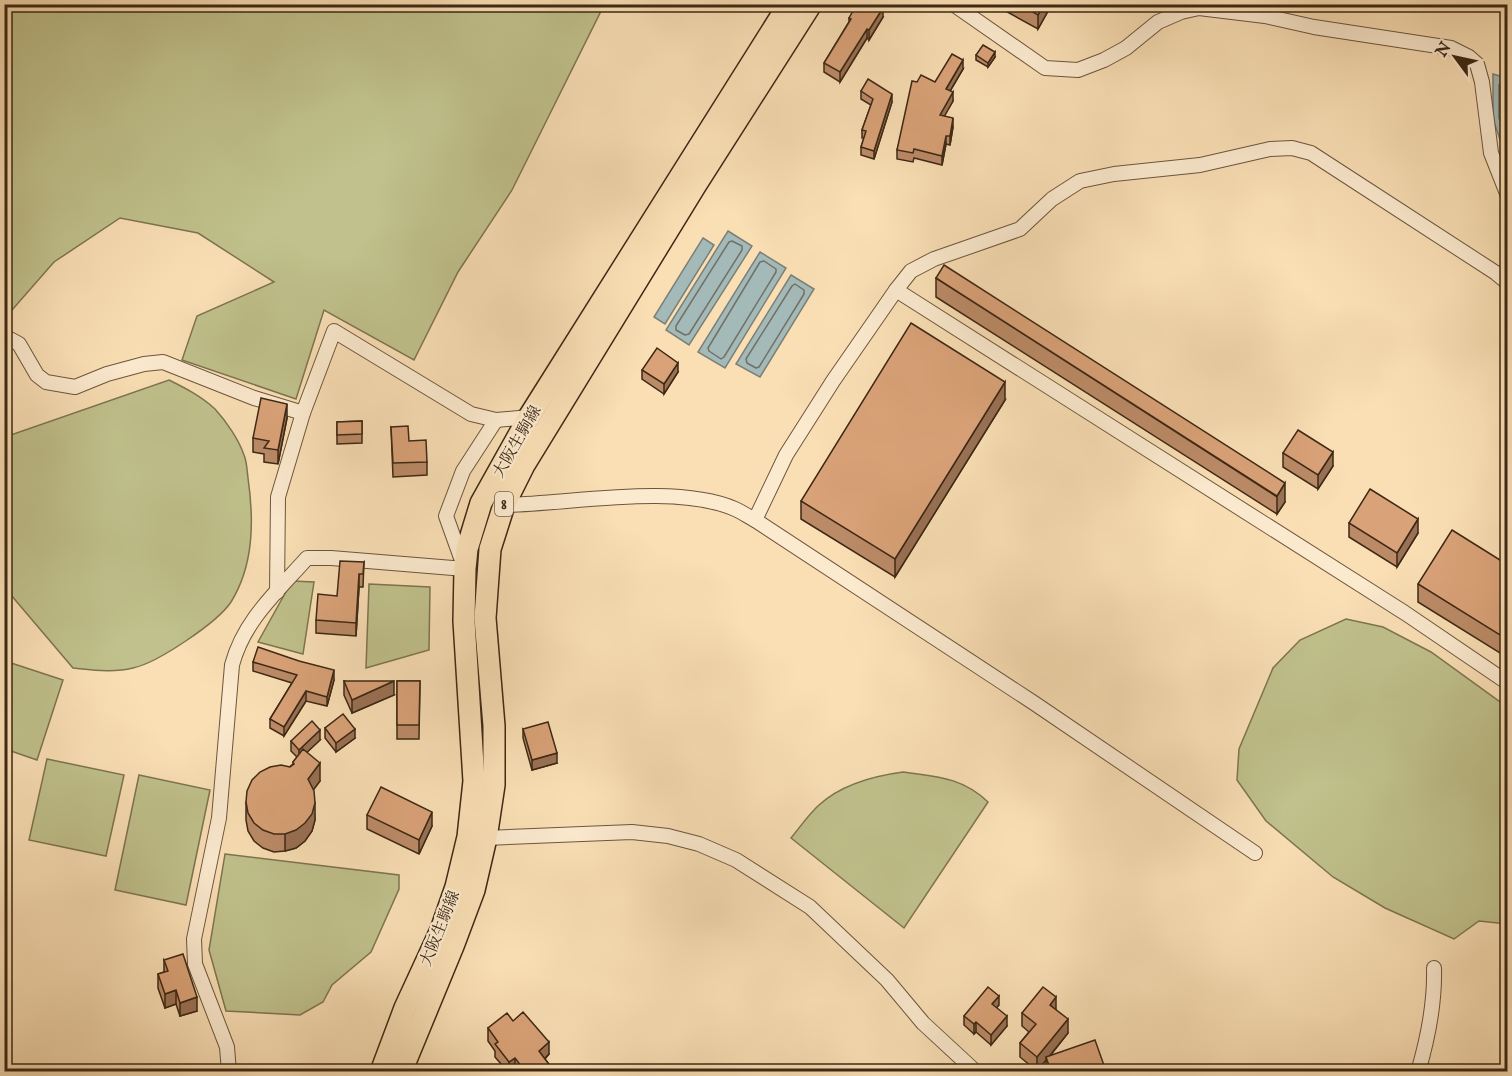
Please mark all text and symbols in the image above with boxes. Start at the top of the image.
north arrow [1425,27,1485,87]
text: N [1431,39,1456,62]
street label: 大阪生駒線 [489,402,546,482]
road number: 8 [495,492,513,516]
street label: 大阪生駒線 [417,888,465,970]

